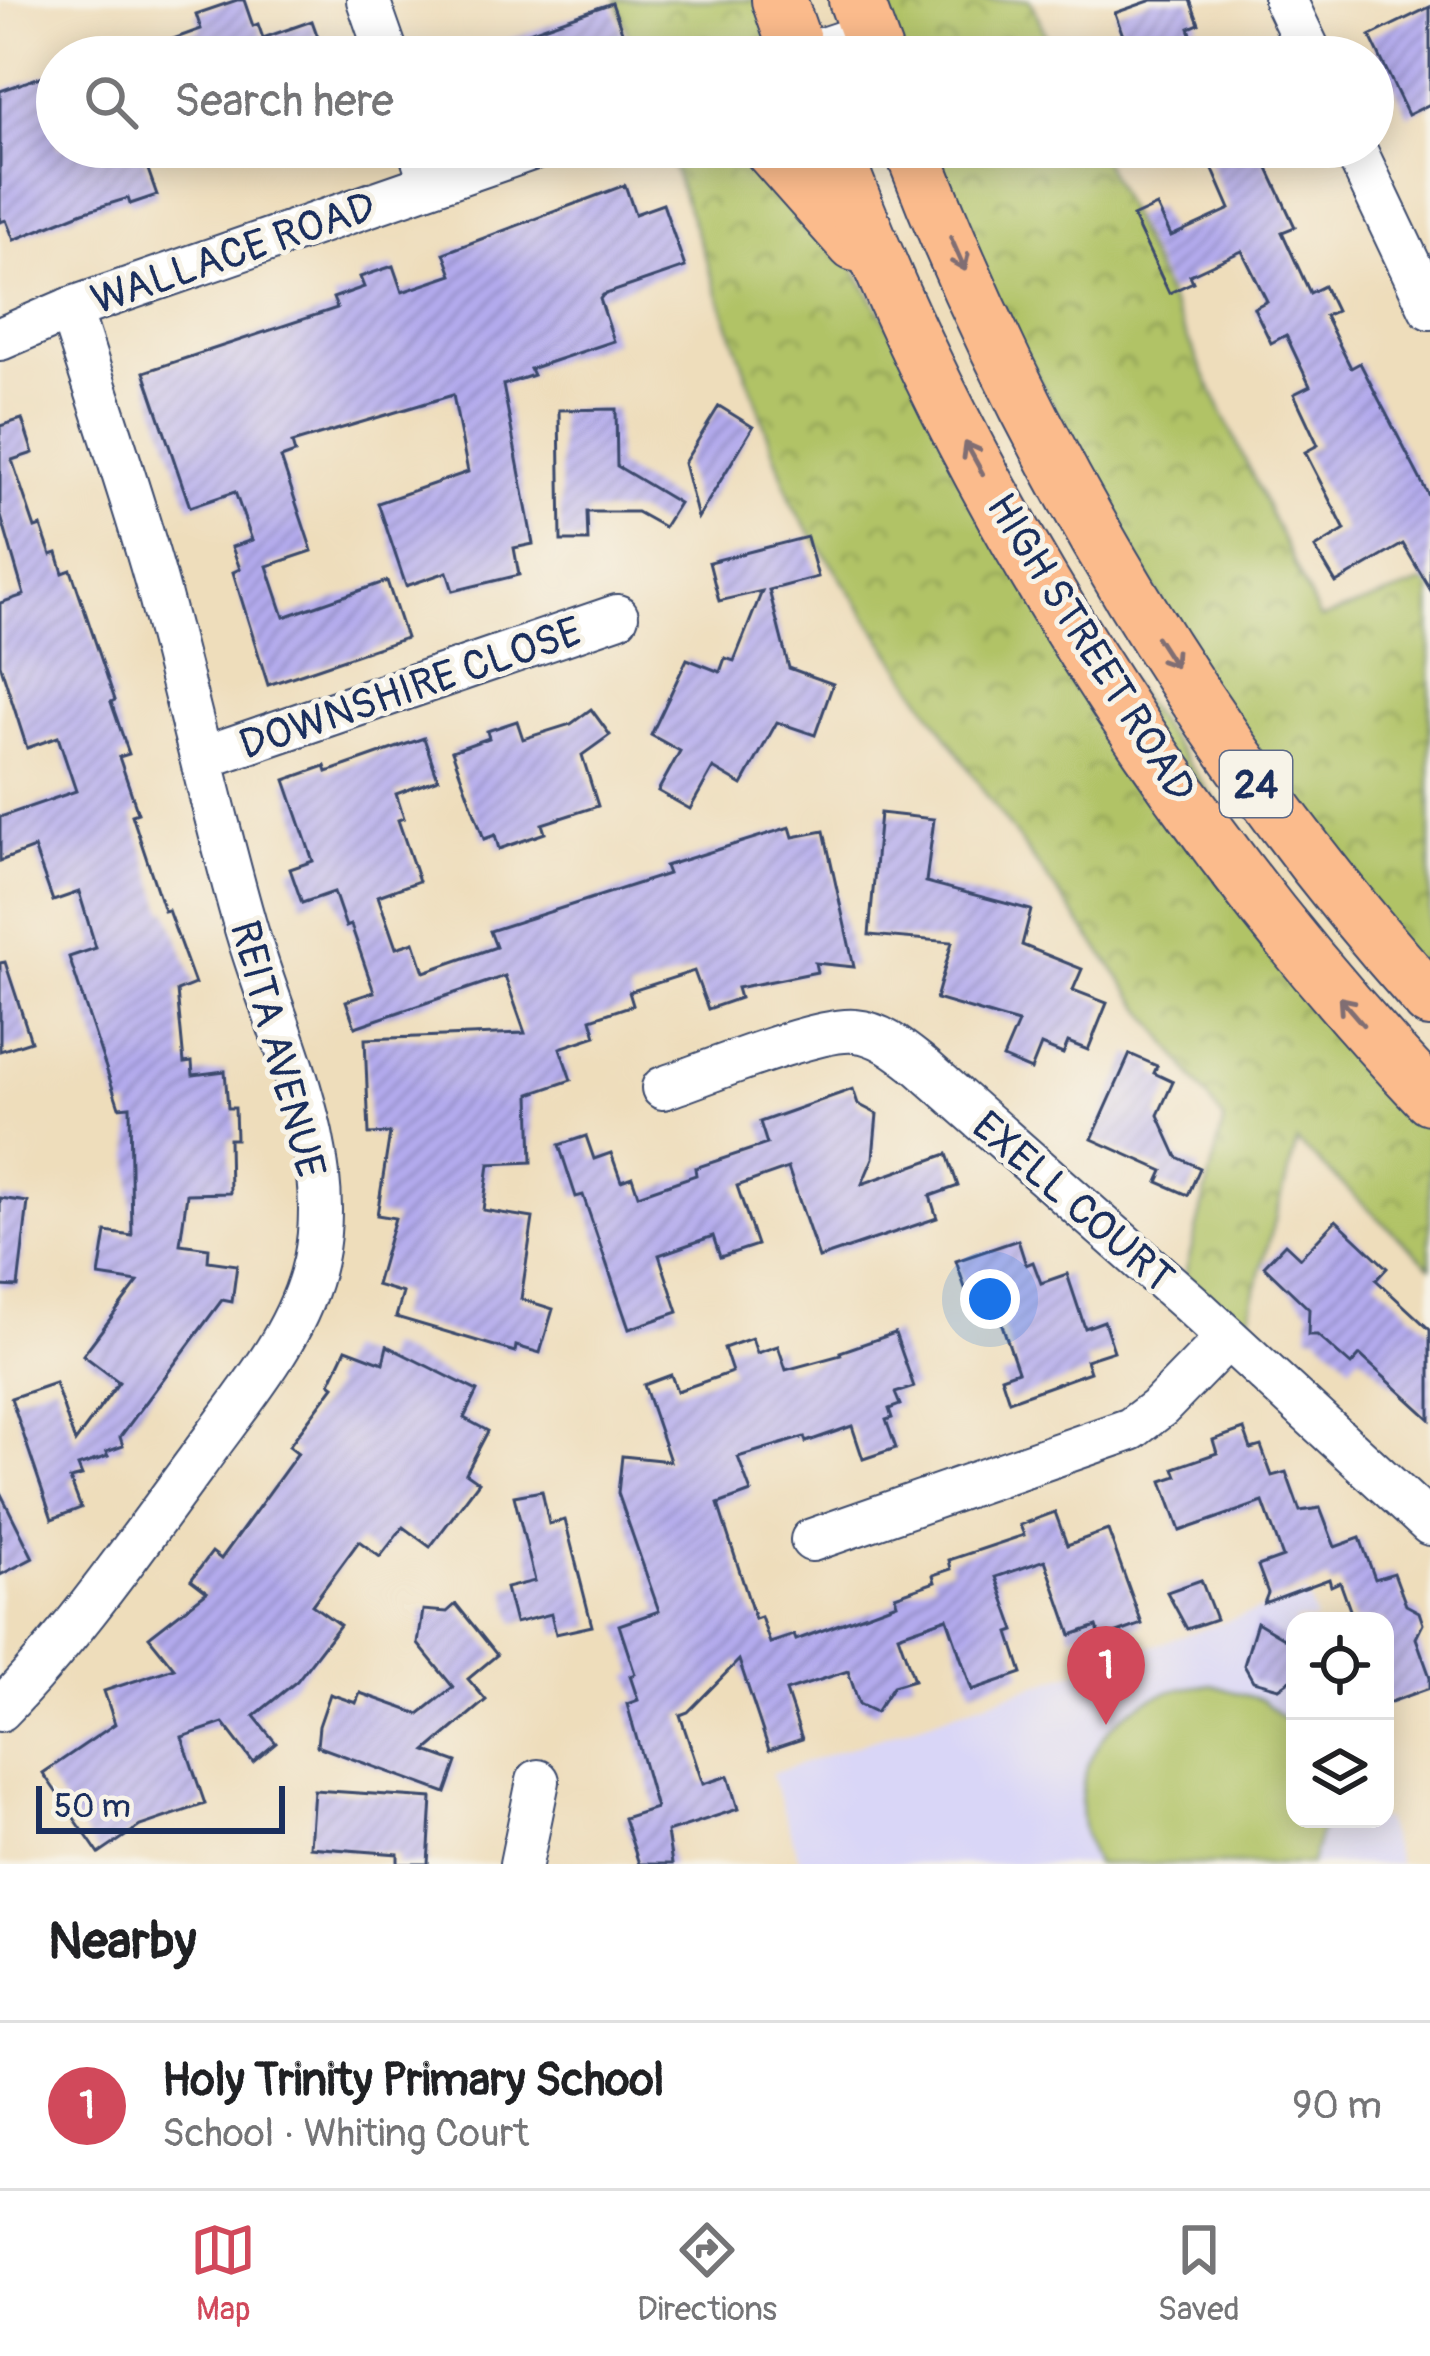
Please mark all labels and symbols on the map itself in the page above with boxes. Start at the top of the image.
street label: WALLACE ROAD [85,181,382,327]
one-way arrow [948,236,970,272]
one-way arrow [962,441,985,476]
street label: HIGH STREET ROAD [974,484,1206,812]
street label: DOWNSHIRE CLOSE [233,606,588,772]
one-way arrow [1154,634,1178,668]
road number: 24 [1220,751,1292,817]
street label: REITA AVENUE [218,915,336,1184]
one-way arrow [1338,996,1365,1027]
street label: EXELL COURT [961,1101,1184,1304]
your location [960,1269,1020,1329]
pin: 1 [1067,1626,1145,1725]
scale bar [36,1780,285,1833]

